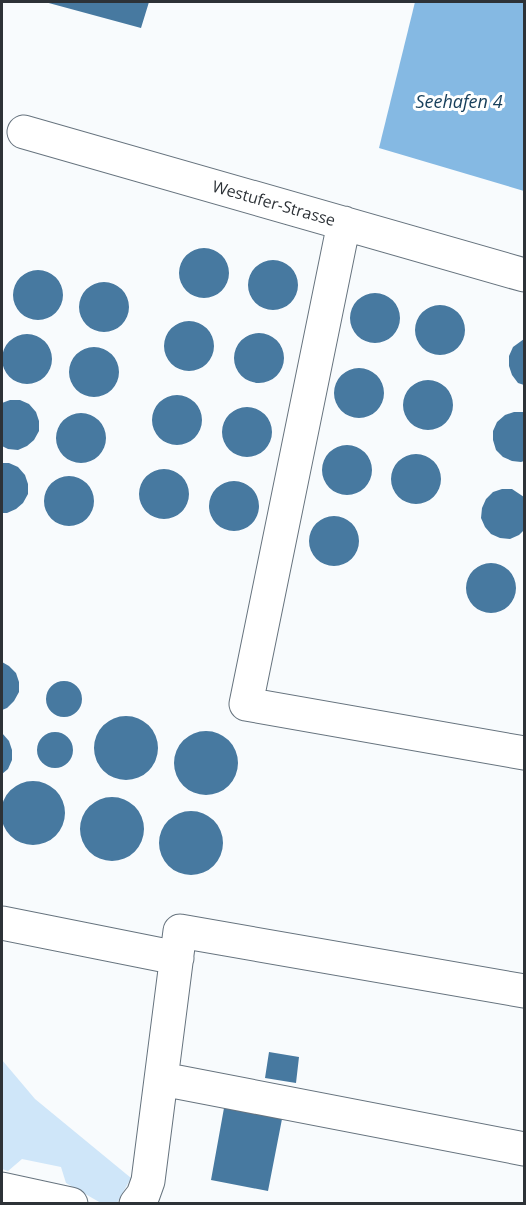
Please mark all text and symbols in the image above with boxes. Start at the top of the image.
water label: Seehafen 4 [415,89,503,113]
street label: Westufer-Strasse [210,175,338,231]

